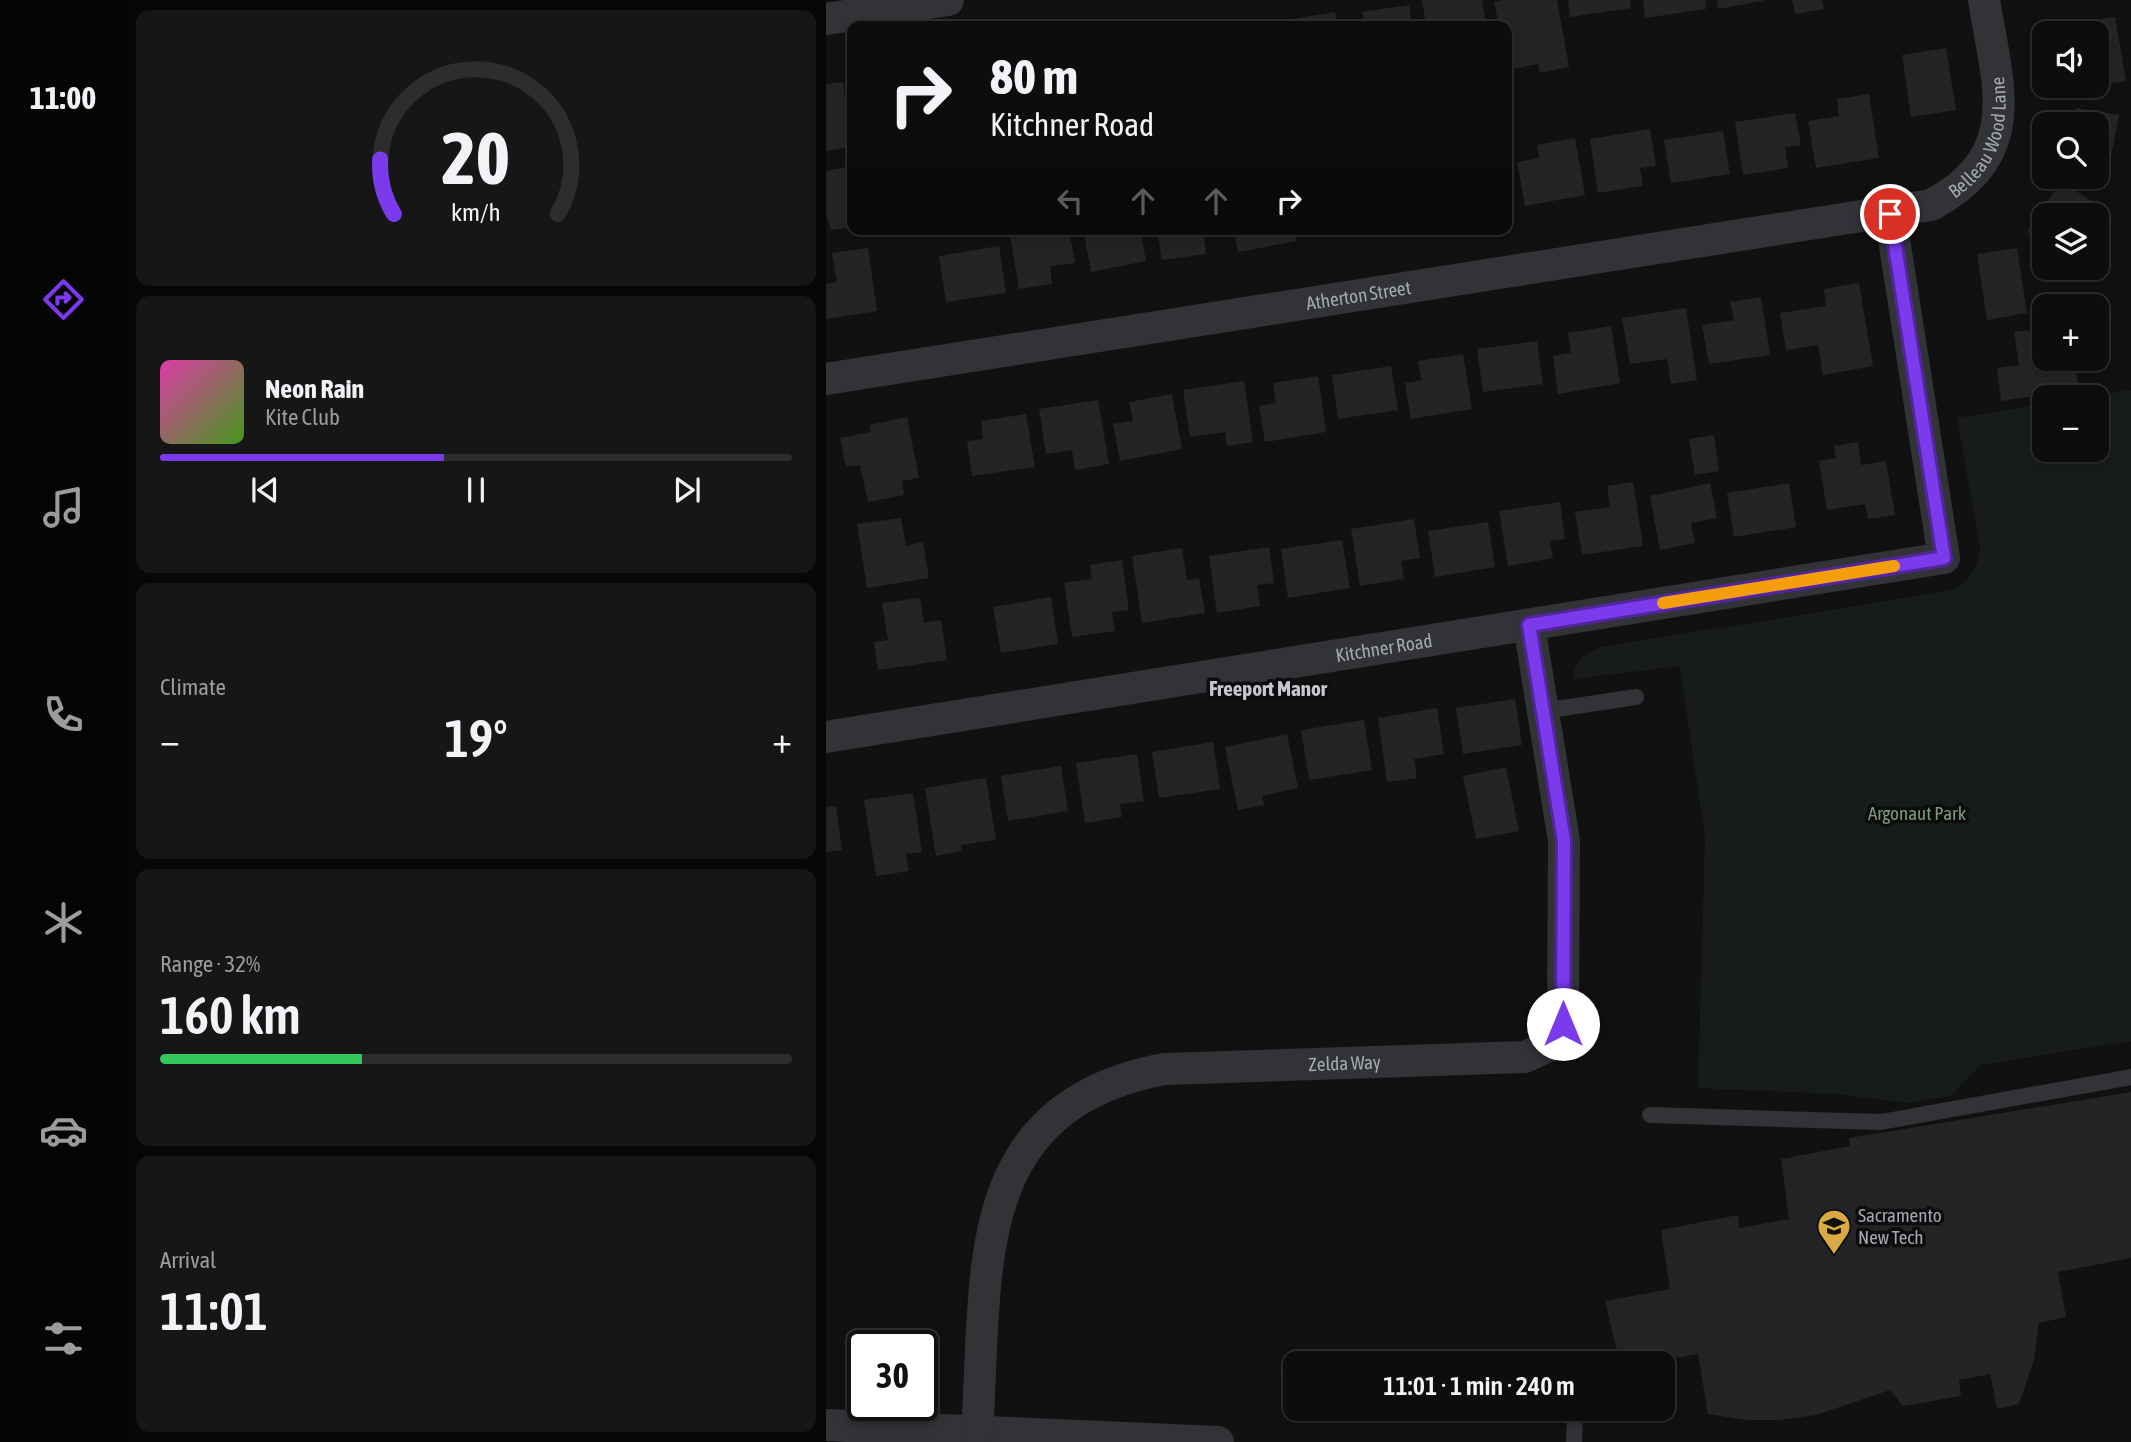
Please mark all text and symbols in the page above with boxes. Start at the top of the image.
map controls [2032,21,2109,462]
button: sound [2032,21,2109,98]
text: 80 m [990,48,1078,104]
icon: right [875,49,966,140]
street label: Belleau Wood Lane [1944,76,2010,202]
text: 11:00 [30,79,96,116]
text: Kitchner Road [990,106,1154,143]
button: search [2032,112,2109,189]
text: 20 [442,117,510,200]
icon: left [1051,182,1089,220]
icon: ahead [1124,182,1162,220]
icon: ahead [1197,182,1235,220]
icon: right [1270,182,1308,220]
pin [1860,184,1920,244]
icon: arrive [1871,195,1909,233]
text: km/h [451,198,501,226]
button: layers [2032,203,2109,280]
icon: directions [39,275,88,324]
street label: Atherton Street [1304,276,1412,314]
button: + [2032,294,2109,371]
text: Neon Rain [265,374,364,404]
button: − [2032,385,2109,462]
text: Kite Club [265,404,340,430]
icon: previous [246,471,284,509]
icon: pause [457,471,495,509]
icon: next [668,471,706,509]
icon: music [39,483,88,532]
street label: Kitchner Road [1334,629,1434,666]
text: Climate [160,674,226,700]
district label: Freeport Manor [1209,676,1328,700]
icon: phone [39,690,88,739]
text: 19° [444,708,508,768]
text: − [160,718,180,761]
text: + [772,718,792,761]
park label: Argonaut Park [1868,802,1967,824]
icon: climate [39,898,88,947]
text: Range · 32% [160,951,260,977]
text: 160 km [160,985,301,1045]
position arrow [1526,987,1600,1061]
street label: Zelda Way [1308,1051,1381,1075]
icon: car [39,1106,88,1155]
place label: Sacramento New Tech [1858,1204,1942,1248]
school or university icon: Sacramento New Tech [1815,1207,1853,1256]
text: Arrival [160,1247,216,1273]
text: 11:01 [160,1281,268,1341]
icon: filters [39,1314,88,1363]
speed limit sign: 30 [847,1330,938,1421]
text: 11:01 · 1 min · 240 m [1383,1371,1575,1401]

